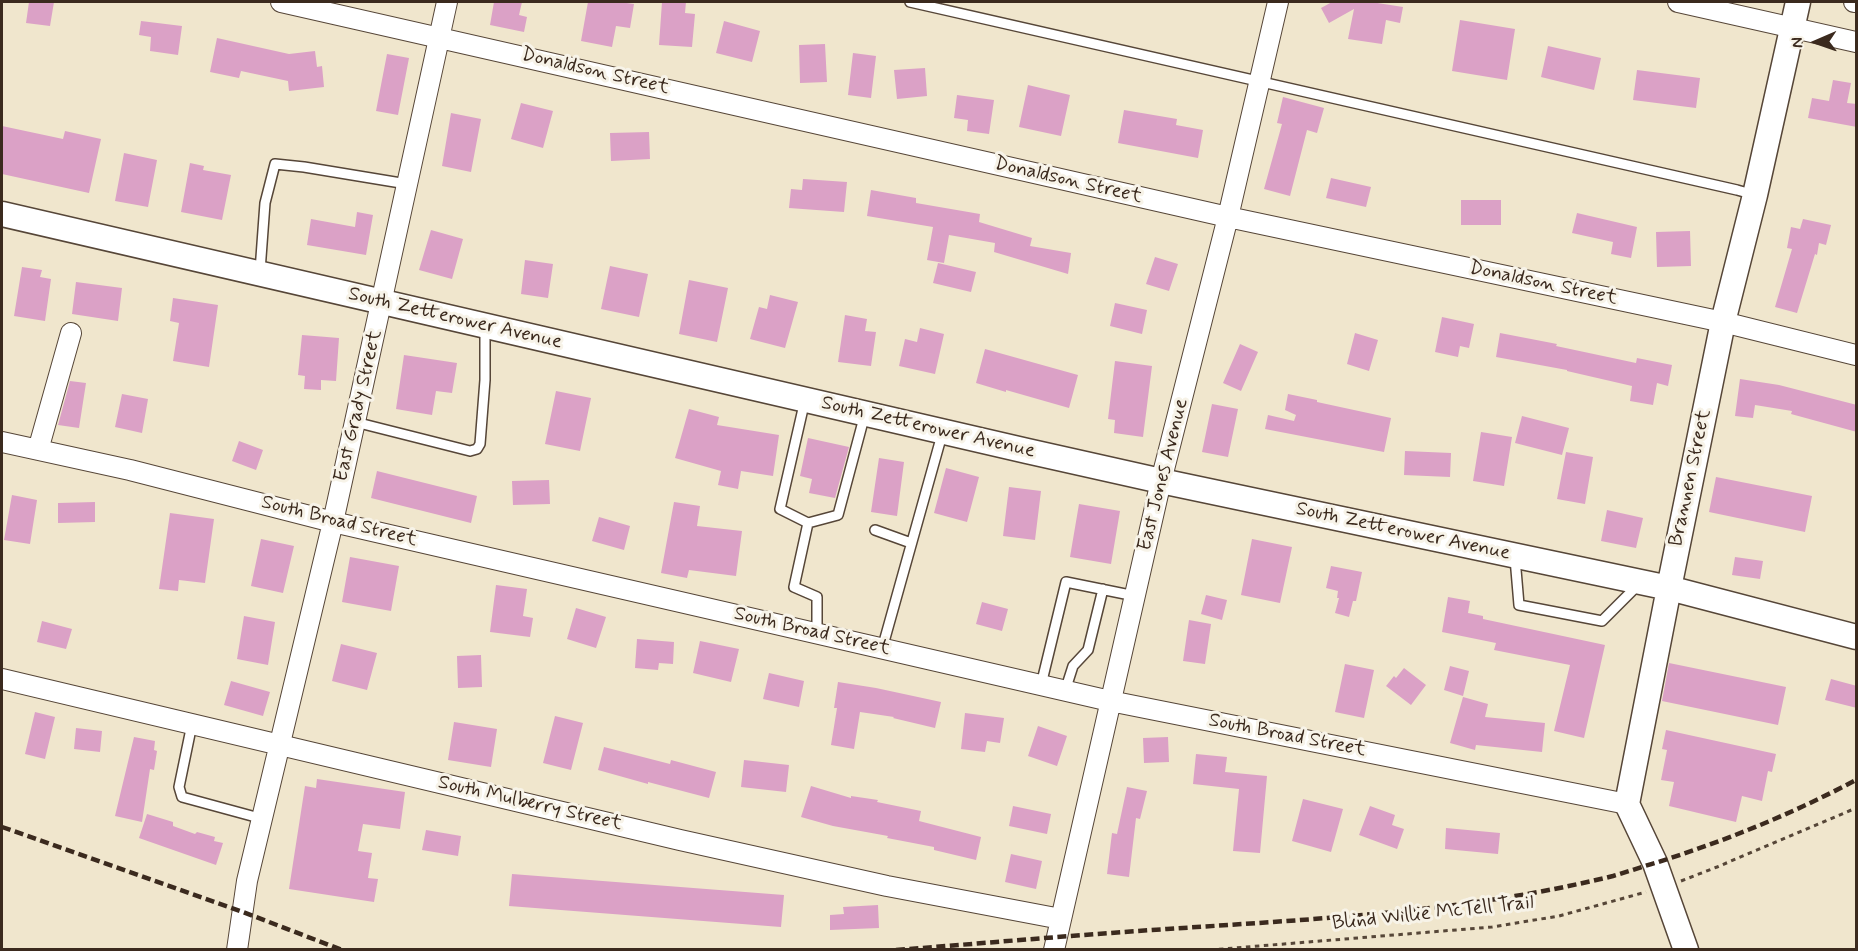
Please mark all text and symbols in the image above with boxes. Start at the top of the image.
north arrow [1786,12,1846,72]
text: N [1787,37,1808,48]
street label: Donaldson Street [519,43,671,101]
street label: Donaldson Street [992,152,1144,210]
street label: Donaldson Street [1467,257,1619,311]
street label: South Zetterower Avenue [346,283,564,355]
street label: East Grady Street [330,328,388,484]
street label: South Zetterower Avenue [819,392,1037,464]
street label: East Jones Avenue [1133,396,1195,554]
street label: Brannen Street [1665,407,1717,549]
street label: South Broad Street [259,491,419,553]
street label: South Zetterower Avenue [1294,498,1512,566]
street label: South Broad Street [732,602,892,662]
street label: South Broad Street [1206,709,1368,763]
street label: South Mulberry Street [436,771,624,837]
street label: Blind Willie McTell Trail [1331,891,1535,937]

